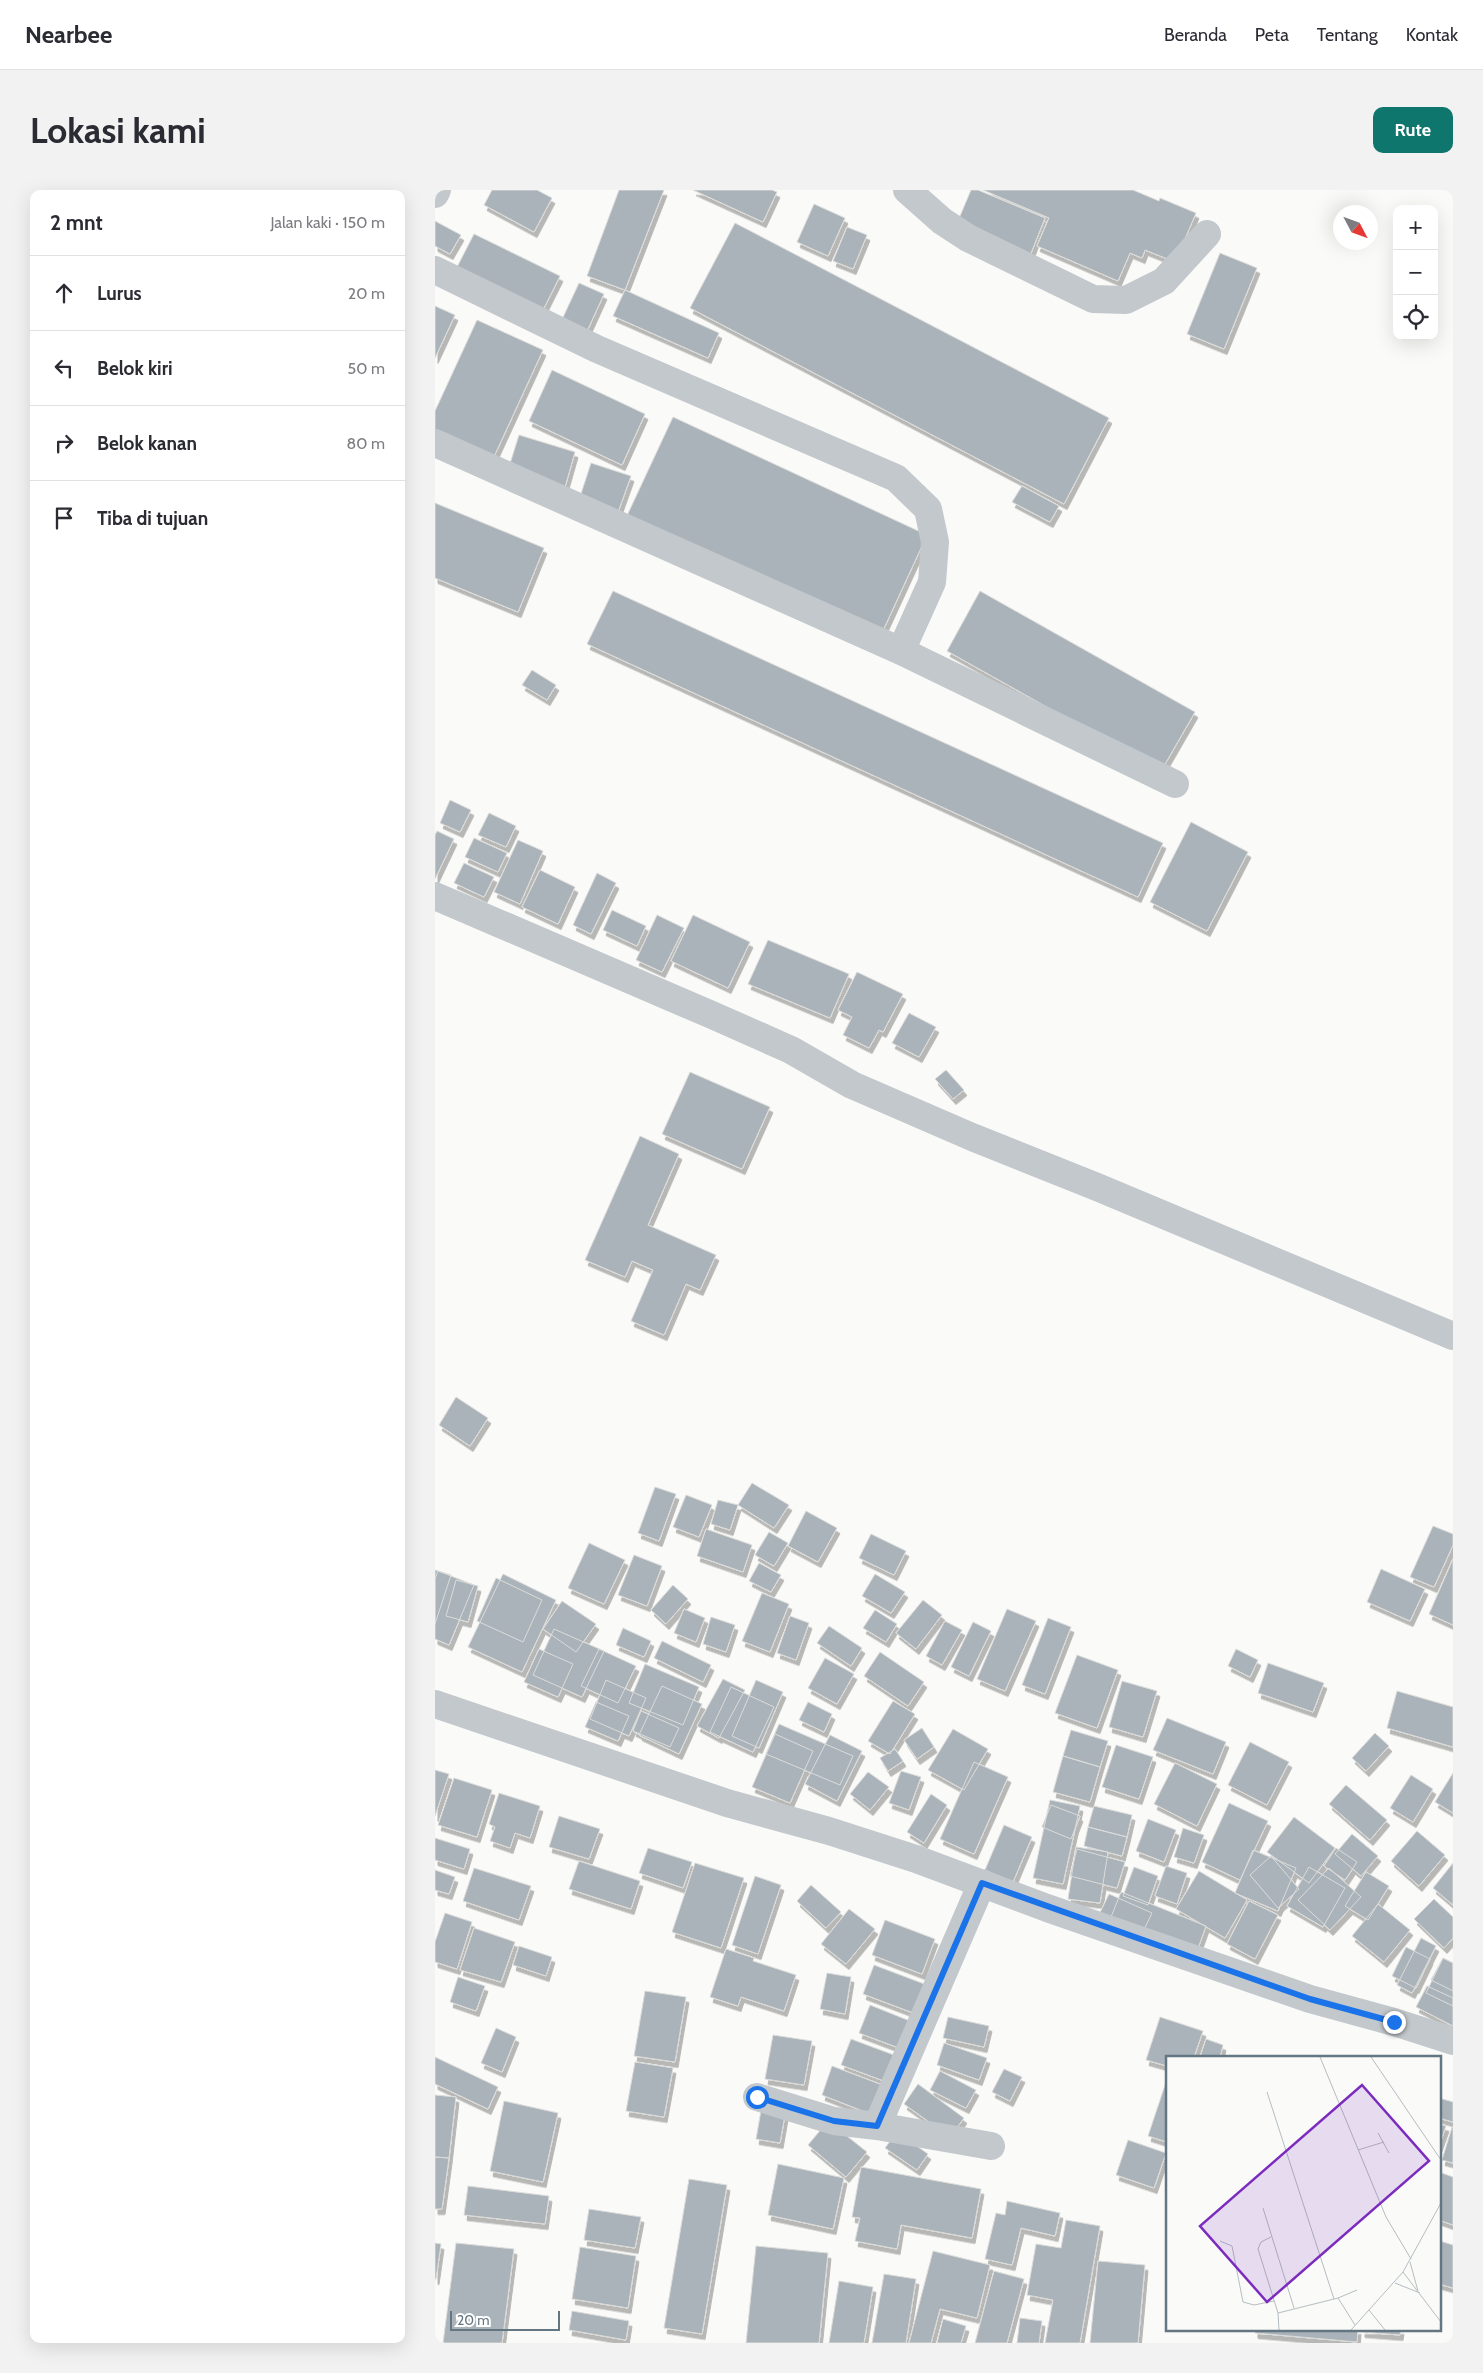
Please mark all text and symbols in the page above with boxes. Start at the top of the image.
text: Nearbee [25,20,112,49]
text: Beranda [1164,24,1227,46]
text: Peta [1255,24,1289,46]
text: Tentang [1317,24,1378,46]
text: Kontak [1406,24,1458,46]
button: Rute [1373,107,1453,153]
text: Lokasi kami [30,109,206,152]
north arrow [1333,205,1378,250]
map controls [1393,205,1438,340]
button: + [1393,205,1438,250]
text: 2 mnt [50,210,103,235]
text: Jalan kaki · 150 m [270,213,385,232]
button: − [1393,250,1438,295]
icon: ahead [50,279,78,307]
text: Lurus [97,282,142,305]
text: 20 m [348,284,385,303]
button: locate [1393,295,1438,340]
icon: left [50,354,78,382]
text: Belok kiri [97,357,173,380]
text: 50 m [348,359,385,378]
icon: right [50,429,78,457]
text: Belok kanan [97,432,197,455]
text: 80 m [347,434,385,453]
icon: arrive [50,504,78,532]
text: Tiba di tujuan [97,507,208,530]
route end [1383,2011,1406,2034]
inset map [1166,2056,1441,2330]
route start [746,2086,769,2109]
scale bar [450,2308,560,2331]
text: 20 m [457,2311,490,2329]

